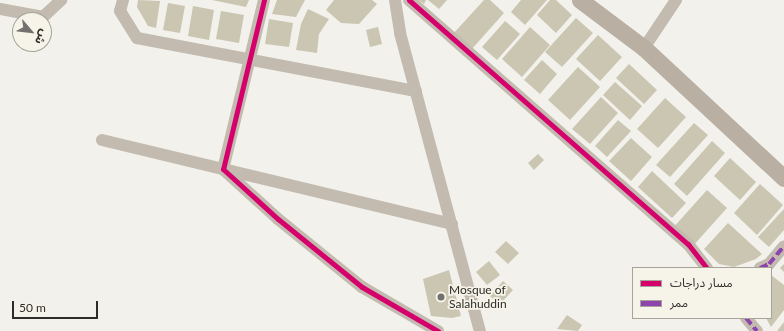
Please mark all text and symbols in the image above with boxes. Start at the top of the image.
north arrow [12,12,52,52]
text: ش [33,28,51,47]
legend [632,267,772,319]
text: مسار دراجات [670,275,733,290]
place label: Mosque of Salahuddin [449,283,507,311]
marker: Mosque of Salahuddin [436,292,446,302]
scale bar [14,293,100,319]
text: ممر [670,295,688,310]
text: 50 m [19,300,46,315]

